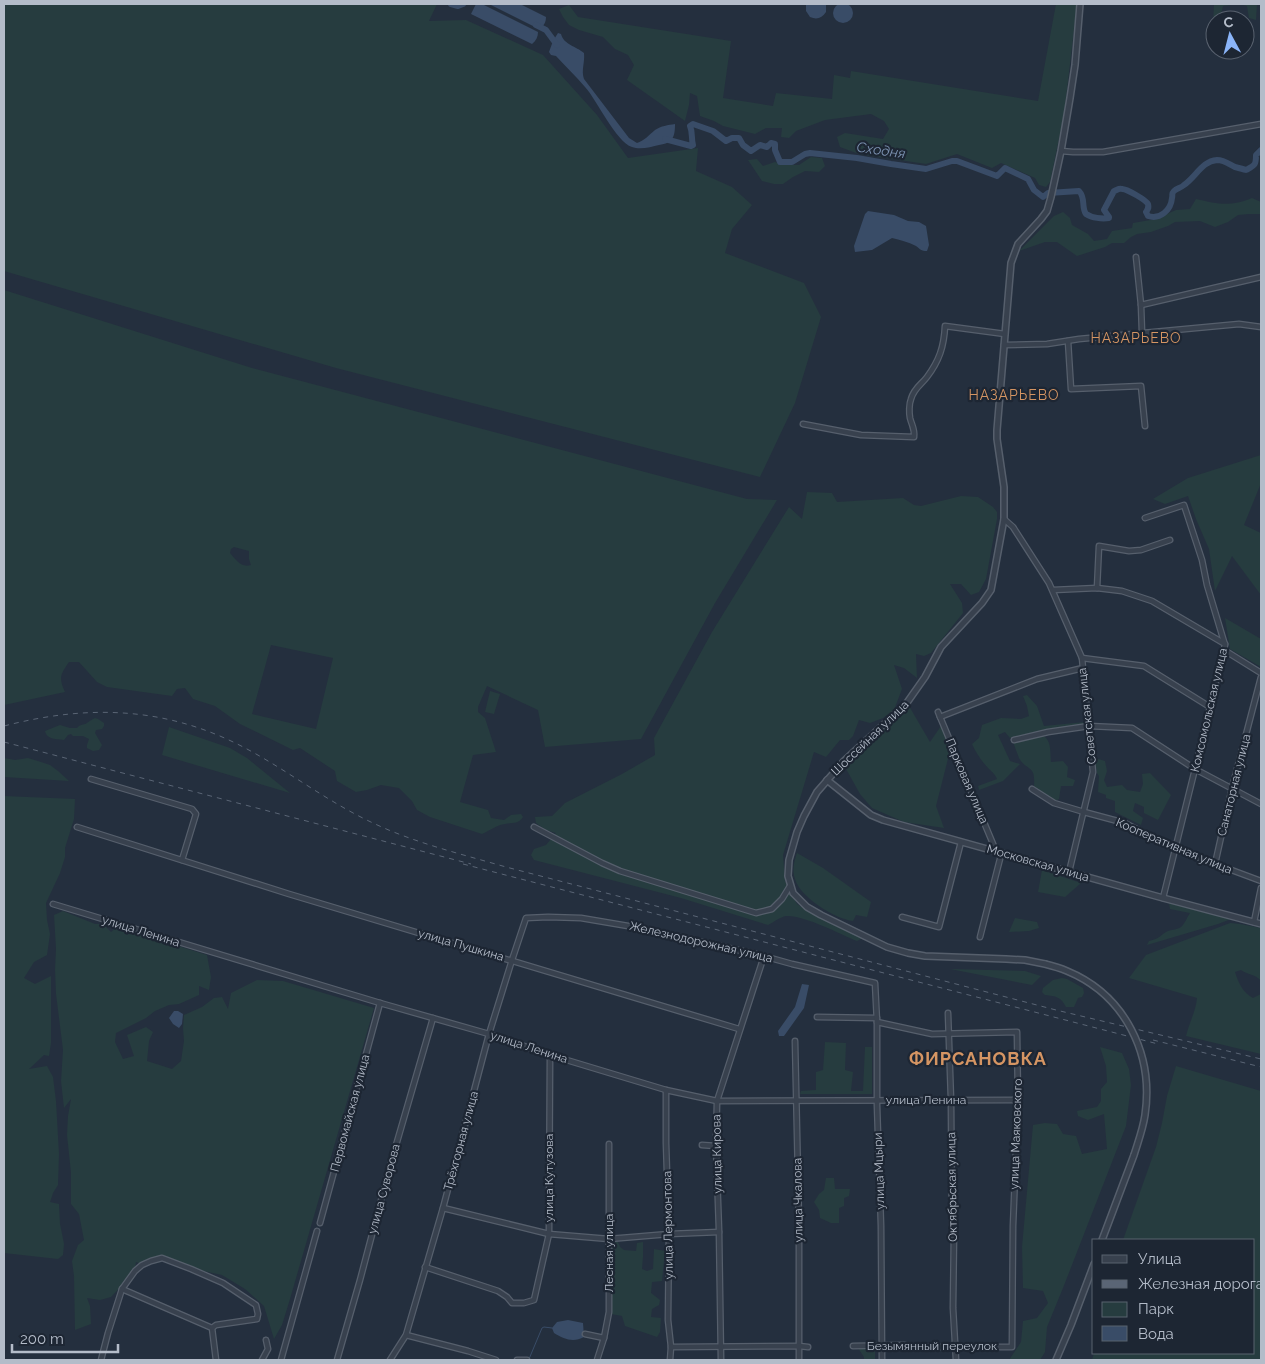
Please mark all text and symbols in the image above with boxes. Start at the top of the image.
north arrow [1205,10,1255,60]
text: С [1223,14,1235,31]
water label: Сходня [856,139,907,161]
district label: НАЗАРЬЕВО [1090,330,1182,346]
district label: НАЗАРЬЕВО [968,387,1060,403]
street label: Комсомольская улица [1188,647,1230,773]
street label: Советская улица [1075,667,1099,765]
street label: Шоссейная улица [828,697,912,779]
street label: Санаторная улица [1215,732,1253,838]
street label: Парковая улица [943,736,991,826]
street label: Кооперативная улица [1114,815,1234,877]
street label: Московская улица [985,842,1091,884]
street label: улица Ленина [100,913,182,949]
street label: Железнодорожная улица [628,919,774,965]
street label: улица Пушкина [417,926,505,964]
street label: улица Ленина [489,1028,569,1066]
district label: ФИРСАНОВКА [909,1048,1047,1069]
street label: Первомайская улица [328,1053,372,1173]
street label: улица Маяковского [1007,1078,1025,1190]
street label: Трёхгорная улица [441,1090,481,1192]
street label: улица Ленина [886,1093,966,1107]
street label: улица Кирова [709,1114,725,1194]
street label: улица Мцыри [871,1132,887,1210]
street label: Октябрьская улица [944,1132,960,1242]
street label: улица Кутузова [542,1134,556,1222]
street label: улица Суворова [365,1142,403,1236]
street label: улица Чкалова [790,1158,806,1242]
street label: улица Лермонтова [660,1171,676,1279]
street label: Лесная улица [602,1214,616,1292]
legend [1092,1239,1255,1354]
text: Улица [1138,1250,1182,1268]
text: Железная дорога [1138,1275,1264,1293]
text: Парк [1138,1300,1174,1318]
scale bar [12,1322,119,1354]
text: Вода [1138,1325,1174,1343]
text: 200 m [20,1330,64,1348]
street label: Безымянный переулок [867,1339,997,1353]

